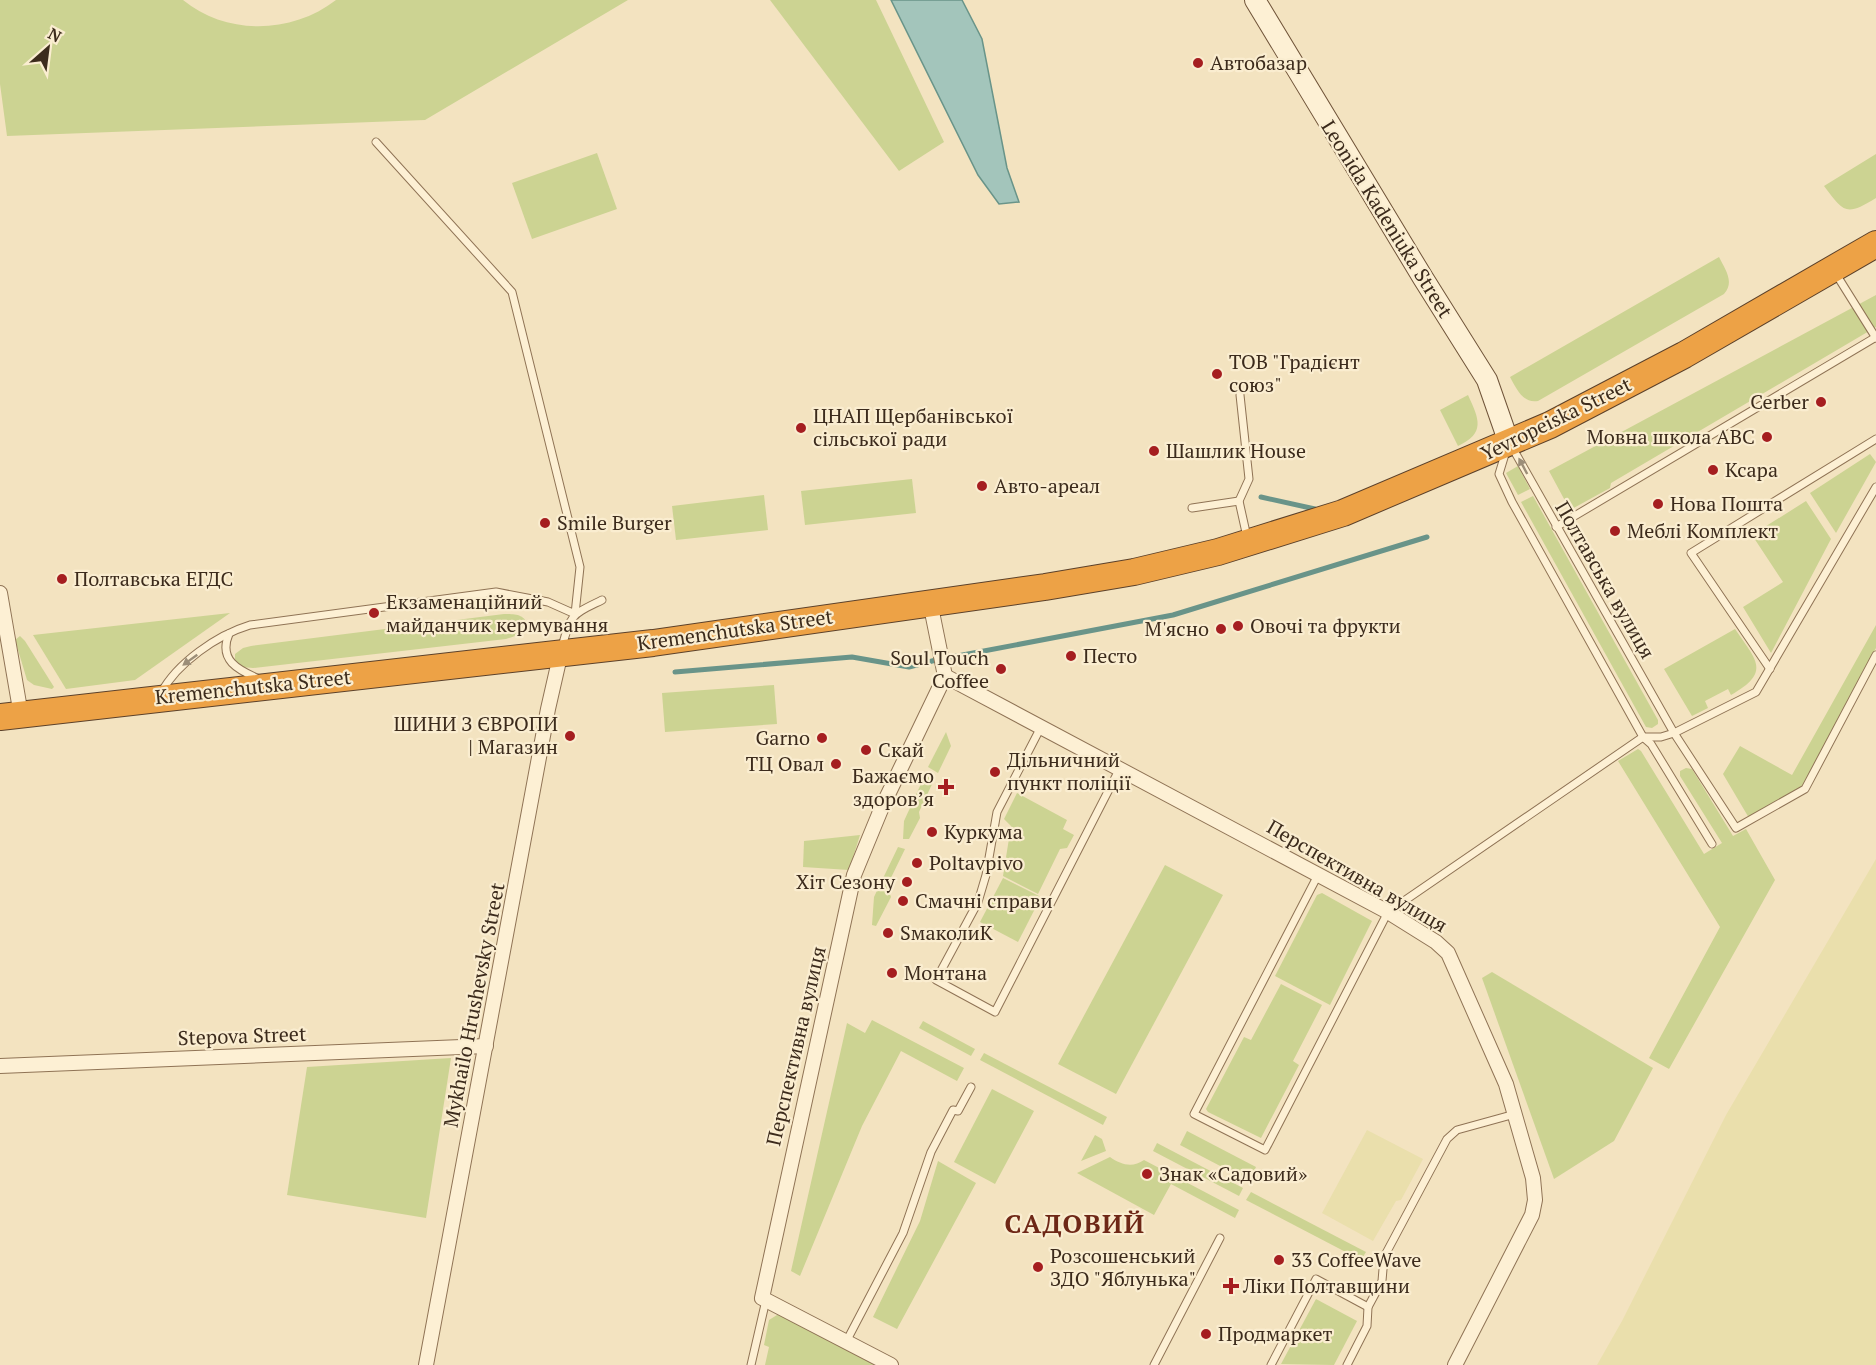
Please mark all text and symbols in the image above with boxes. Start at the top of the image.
north arrow [18,18,78,78]
text: N [45,22,66,47]
place label: Автобазар [1210,49,1307,76]
marker: Автобазар [1191,56,1205,70]
street label: Leonida Kadeniuka Street [1315,115,1460,323]
place label: ТОВ "Градієнт союз" [1229,348,1360,398]
marker: ТОВ "Градієнт союз" [1210,367,1224,381]
street label: Yevropeiska Street [1476,370,1636,467]
place label: Cerber [1750,388,1809,415]
marker: Cerber [1814,395,1828,409]
place label: ЦНАП Щербанівської сільської ради [813,402,1014,452]
marker: ЦНАП Щербанівської сільської ради [794,421,808,435]
place label: Мовна школа ABC [1586,423,1755,450]
marker: Мовна школа ABC [1760,430,1774,444]
place label: Шашлик House [1166,437,1306,464]
marker: Шашлик House [1147,444,1161,458]
place label: Ксара [1725,456,1778,483]
one-way arrow [1518,457,1528,474]
marker: Ксара [1706,463,1720,477]
place label: Авто-ареал [994,472,1100,499]
marker: Авто-ареал [975,479,989,493]
place label: Нова Пошта [1670,490,1783,517]
street label: Полтавська вулиця [1549,496,1662,664]
marker: Нова Пошта [1651,497,1665,511]
place label: Smile Burger [557,509,672,536]
marker: Smile Burger [538,516,552,530]
place label: Меблі Комплект [1627,517,1778,544]
marker: Меблі Комплект [1608,524,1622,538]
place label: Полтавська ЕГДС [74,565,233,592]
marker: Полтавська ЕГДС [55,572,69,586]
place label: Екзаменаційний майданчик кермування [386,588,608,638]
street label: Kremenchutska Street [635,602,835,657]
marker: Екзаменаційний майданчик кермування [367,606,381,620]
place label: Овочі та фрукти [1250,612,1401,639]
place label: М'ясно [1145,615,1209,642]
marker: Овочі та фрукти [1231,619,1245,633]
marker: М'ясно [1214,622,1228,636]
place label: Песто [1083,642,1137,669]
place label: Soul Touch Coffee [890,644,989,694]
marker: Песто [1064,649,1078,663]
one-way arrow [182,654,198,666]
marker: Soul Touch Coffee [994,662,1008,676]
street label: Kremenchutska Street [154,663,353,710]
place label: ШИНИ З ЄВРОПИ | Магазин [394,710,558,760]
place label: Garno [756,724,810,751]
marker: ШИНИ З ЄВРОПИ | Магазин [563,729,577,743]
marker: Garno [815,731,829,745]
place label: Скай [878,736,924,763]
marker: Скай [859,743,873,757]
place label: Дільничний пункт поліції [1007,746,1131,796]
place label: ТЦ Овал [746,750,824,777]
marker: ТЦ Овал [829,757,843,771]
place label: Бажаємо здоровʼя [852,762,934,812]
marker: Дільничний пункт поліції [988,765,1002,779]
marker: Бажаємо здоровʼя [939,780,953,794]
street label: Перспективна вулиця [1262,813,1452,938]
place label: Куркума [944,818,1023,845]
marker: Куркума [925,825,939,839]
place label: Poltavpivo [929,849,1023,876]
marker: Poltavpivo [910,856,924,870]
place label: Хіт Сезону [796,868,896,895]
marker: Хіт Сезону [900,875,914,889]
street label: Mykhailo Hrushevsky Street [437,880,511,1130]
place label: Смачні справи [915,887,1053,914]
marker: Смачні справи [896,894,910,908]
place label: SмаколиК [900,919,993,946]
marker: SмаколиК [881,926,895,940]
street label: Перспективна вулиця [759,943,832,1148]
place label: Монтана [904,959,987,986]
marker: Монтана [885,966,899,980]
street label: Stepova Street [177,1020,307,1051]
place label: Знак «Садовий» [1159,1160,1307,1187]
marker: Знак «Садовий» [1140,1167,1154,1181]
district label: САДОВИЙ [1004,1206,1146,1240]
place label: Розсошенський ЗДО "Яблунька" [1050,1242,1196,1292]
place label: 33 CoffeeWave [1291,1246,1421,1273]
marker: 33 CoffeeWave [1272,1253,1286,1267]
marker: Розсошенський ЗДО "Яблунька" [1031,1260,1045,1274]
place label: Ліки Полтавщини [1242,1272,1410,1299]
marker: Ліки Полтавщини [1224,1279,1238,1293]
place label: Продмаркет [1218,1320,1332,1347]
marker: Продмаркет [1199,1327,1213,1341]

